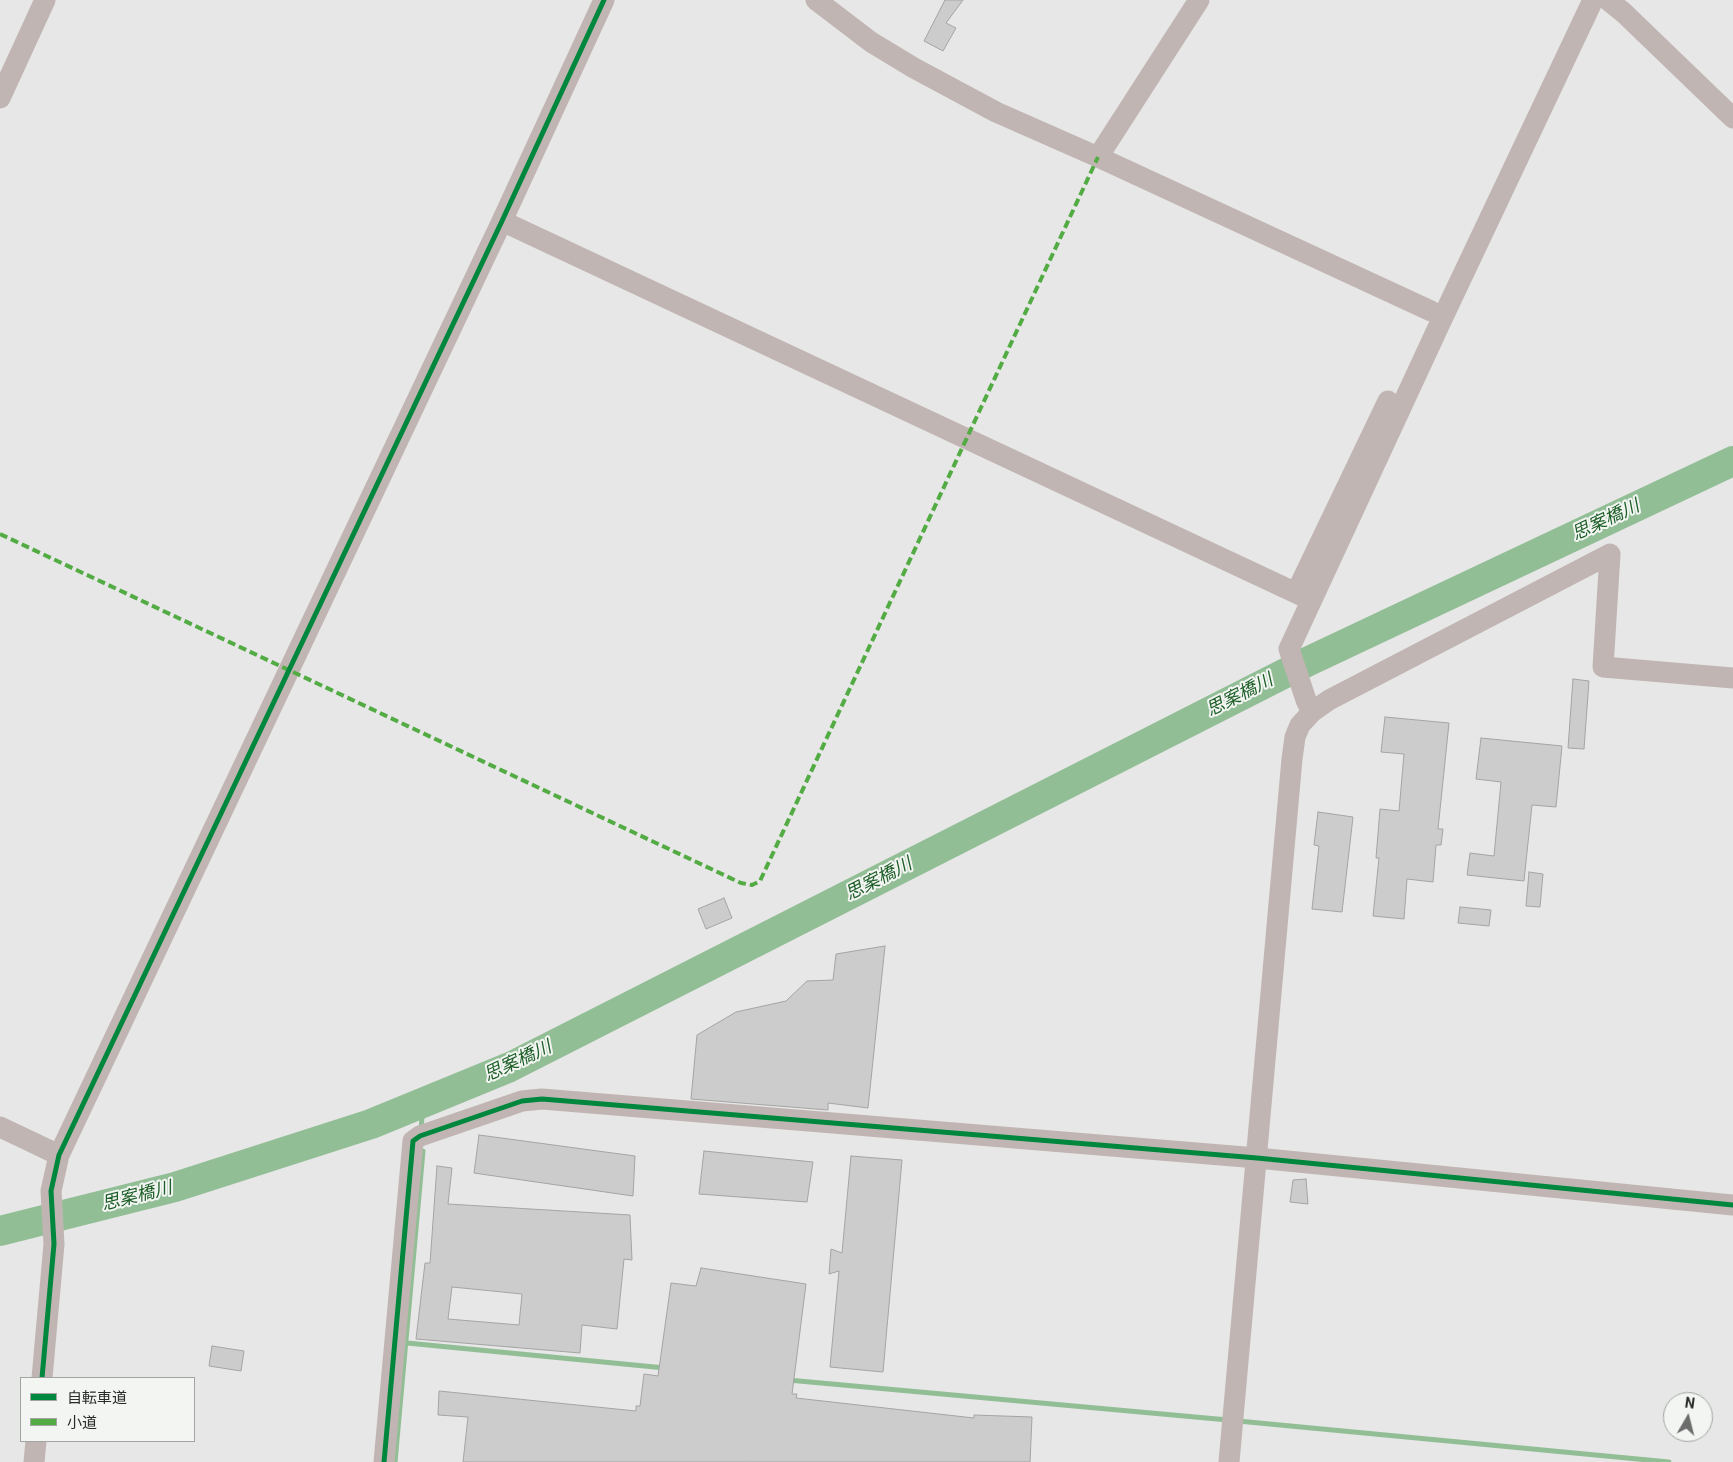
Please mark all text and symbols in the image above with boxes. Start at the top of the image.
water label: 思案橋川 [1569,496,1643,546]
water label: 思案橋川 [1203,670,1277,722]
water label: 思案橋川 [842,854,916,906]
water label: 思案橋川 [481,1037,555,1087]
water label: 思案橋川 [99,1178,175,1216]
legend [20,1377,195,1442]
text: 自転車道 [67,1389,127,1407]
north arrow [1663,1392,1713,1442]
text: N [1684,1395,1696,1412]
text: 小道 [67,1414,97,1432]

